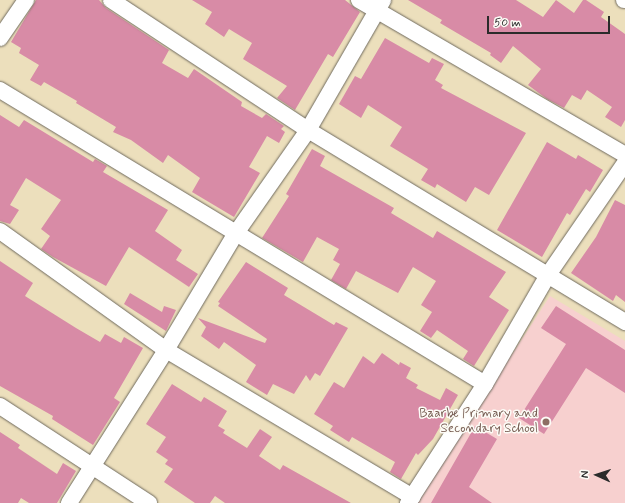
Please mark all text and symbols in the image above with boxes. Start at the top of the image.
scale bar [489,8,612,34]
text: 50 m [494,15,521,31]
place label: Baarbe Primary and Secondary School [423,407,538,438]
marker: Baarbe Primary and Secondary School [541,417,551,427]
north arrow [577,455,617,495]
text: N [578,470,592,478]

